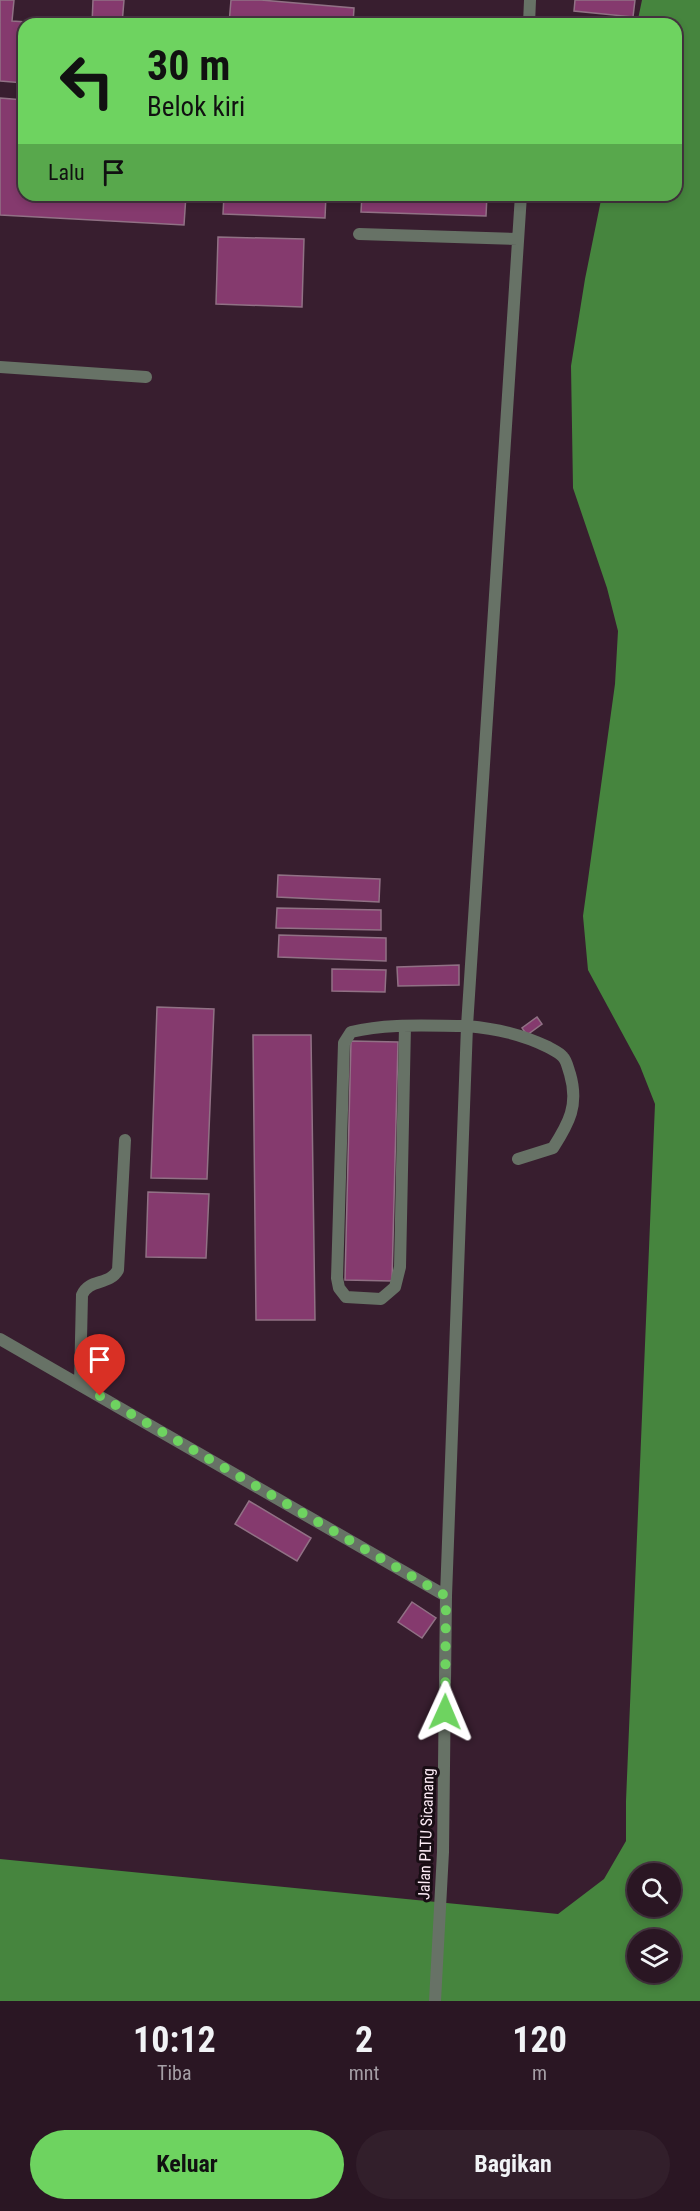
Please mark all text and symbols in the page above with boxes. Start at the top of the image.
text: 30 m [147,41,230,90]
icon: left [48,42,126,120]
text: Belok kiri [147,91,245,123]
icon: arrive [97,156,130,189]
text: Lalu [48,160,85,185]
pin [74,1334,125,1396]
icon: arrive [83,1343,116,1376]
position arrow [413,1680,477,1744]
street label: Jalan PLTU Sicanang [414,1768,438,1900]
map controls [627,1863,681,1983]
button: search [627,1863,681,1917]
button: layers [627,1929,681,1983]
text: 10:12 [133,2019,216,2061]
text: 2 [355,2019,373,2061]
text: 120 [512,2019,567,2061]
text: Tiba [157,2061,192,2085]
text: mnt [349,2061,379,2085]
text: m [532,2061,547,2085]
button: Keluar [30,2130,344,2199]
button: Bagikan [356,2130,670,2199]

